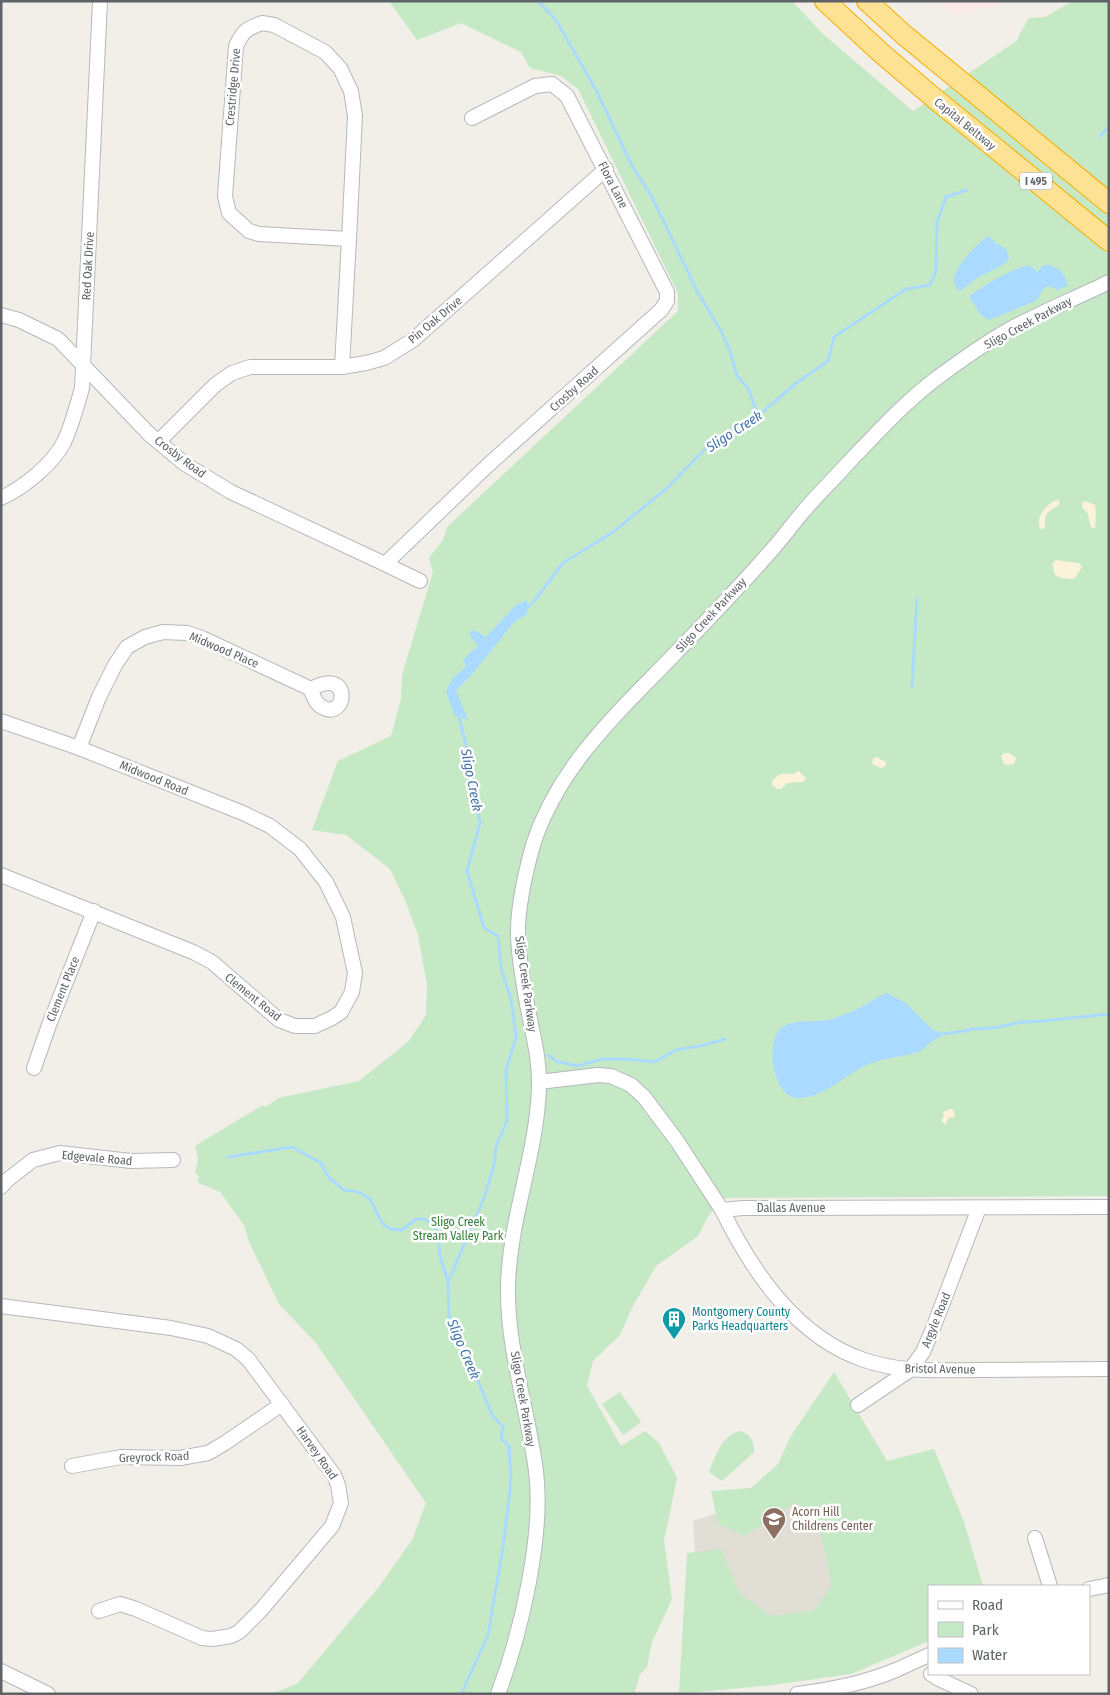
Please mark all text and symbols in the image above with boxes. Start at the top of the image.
street label: Crestridge Drive [223,47,243,126]
street label: Capital Beltway [931,95,999,154]
street label: Flora Lane [595,159,631,211]
road number: I 495 [1020,172,1052,190]
street label: Red Oak Drive [79,231,97,301]
street label: Pin Oak Drive [405,294,465,346]
street label: Sligo Creek Parkway [982,294,1075,352]
street label: Crosby Road [547,364,601,414]
water label: Sligo Creek [702,407,766,456]
street label: Crosby Road [152,433,208,481]
street label: Sligo Creek Parkway [673,574,750,655]
street label: Midwood Place [187,629,261,671]
water label: Sligo Creek [457,746,486,813]
street label: Midwood Road [118,758,190,798]
street label: Sligo Creek Parkway [512,935,540,1034]
street label: Clement Place [44,954,82,1024]
street label: Clement Road [222,970,284,1024]
street label: Edgevale Road [61,1148,133,1168]
street label: Dallas Avenue [757,1201,825,1215]
park label: Sligo Creek Stream Valley Park [413,1215,504,1243]
street label: Argyle Road [919,1290,953,1350]
place label: Montgomery County Parks Headquarters [692,1305,791,1333]
building icon: Montgomery County Parks Headquarters [661,1306,687,1340]
water label: Sligo Creek [443,1316,484,1382]
street label: Sligo Creek Parkway [508,1350,538,1449]
street label: Bristol Avenue [904,1361,976,1377]
street label: Harvey Road [294,1424,340,1482]
street label: Greyrock Road [118,1449,190,1465]
place label: Acorn Hill Childrens Center [792,1505,874,1533]
school or university icon: Acorn Hill Childrens Center [761,1506,787,1540]
legend [928,1585,1090,1675]
text: Road [972,1596,1003,1614]
text: Park [972,1621,999,1639]
text: Water [972,1646,1008,1664]

